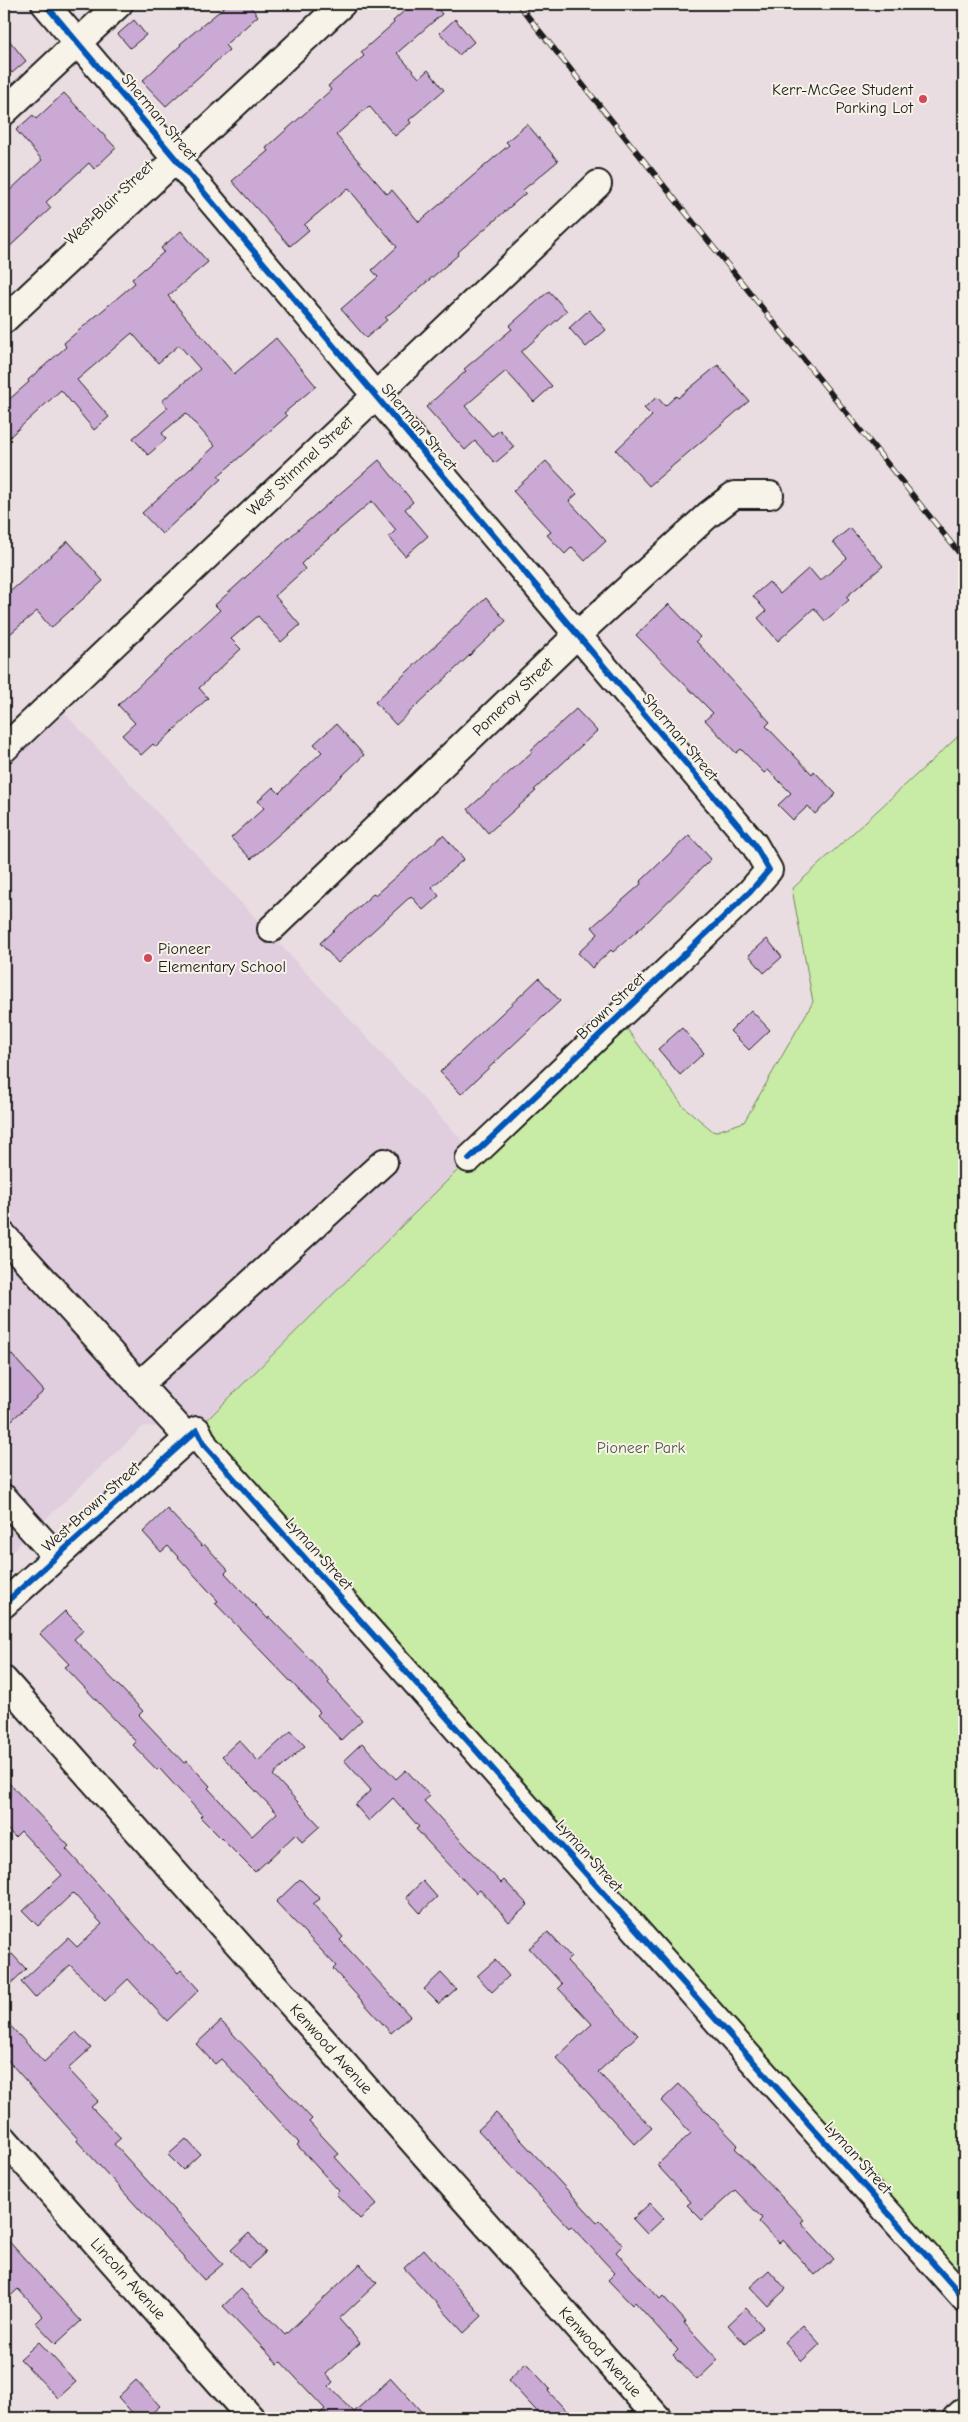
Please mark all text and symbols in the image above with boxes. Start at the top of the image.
street label: Sherman Street [118,70,201,164]
place label: Kerr-McGee Student Parking Lot [772,81,913,117]
marker: Kerr-McGee Student Parking Lot [917,93,929,105]
street label: West Blair Street [61,157,157,249]
street label: Sherman Street [378,380,461,474]
street label: West Stimmel Street [243,412,357,520]
street label: Pomeroy Street [469,654,557,740]
street label: Sherman Street [639,690,722,784]
place label: Pioneer Elementary School [158,940,286,976]
marker: Pioneer Elementary School [142,952,154,964]
street label: Brown Street [573,969,649,1043]
park label: Pioneer Park [597,1439,685,1457]
street label: West Brown Street [38,1458,144,1556]
street label: Lyman Street [282,1514,356,1594]
street label: Lyman Street [552,1816,626,1896]
street label: Kenwood Avenue [286,2000,376,2098]
street label: Lyman Street [821,2118,895,2198]
street label: Lincoln Avenue [87,2235,169,2323]
street label: Kenwood Avenue [555,2303,645,2401]

